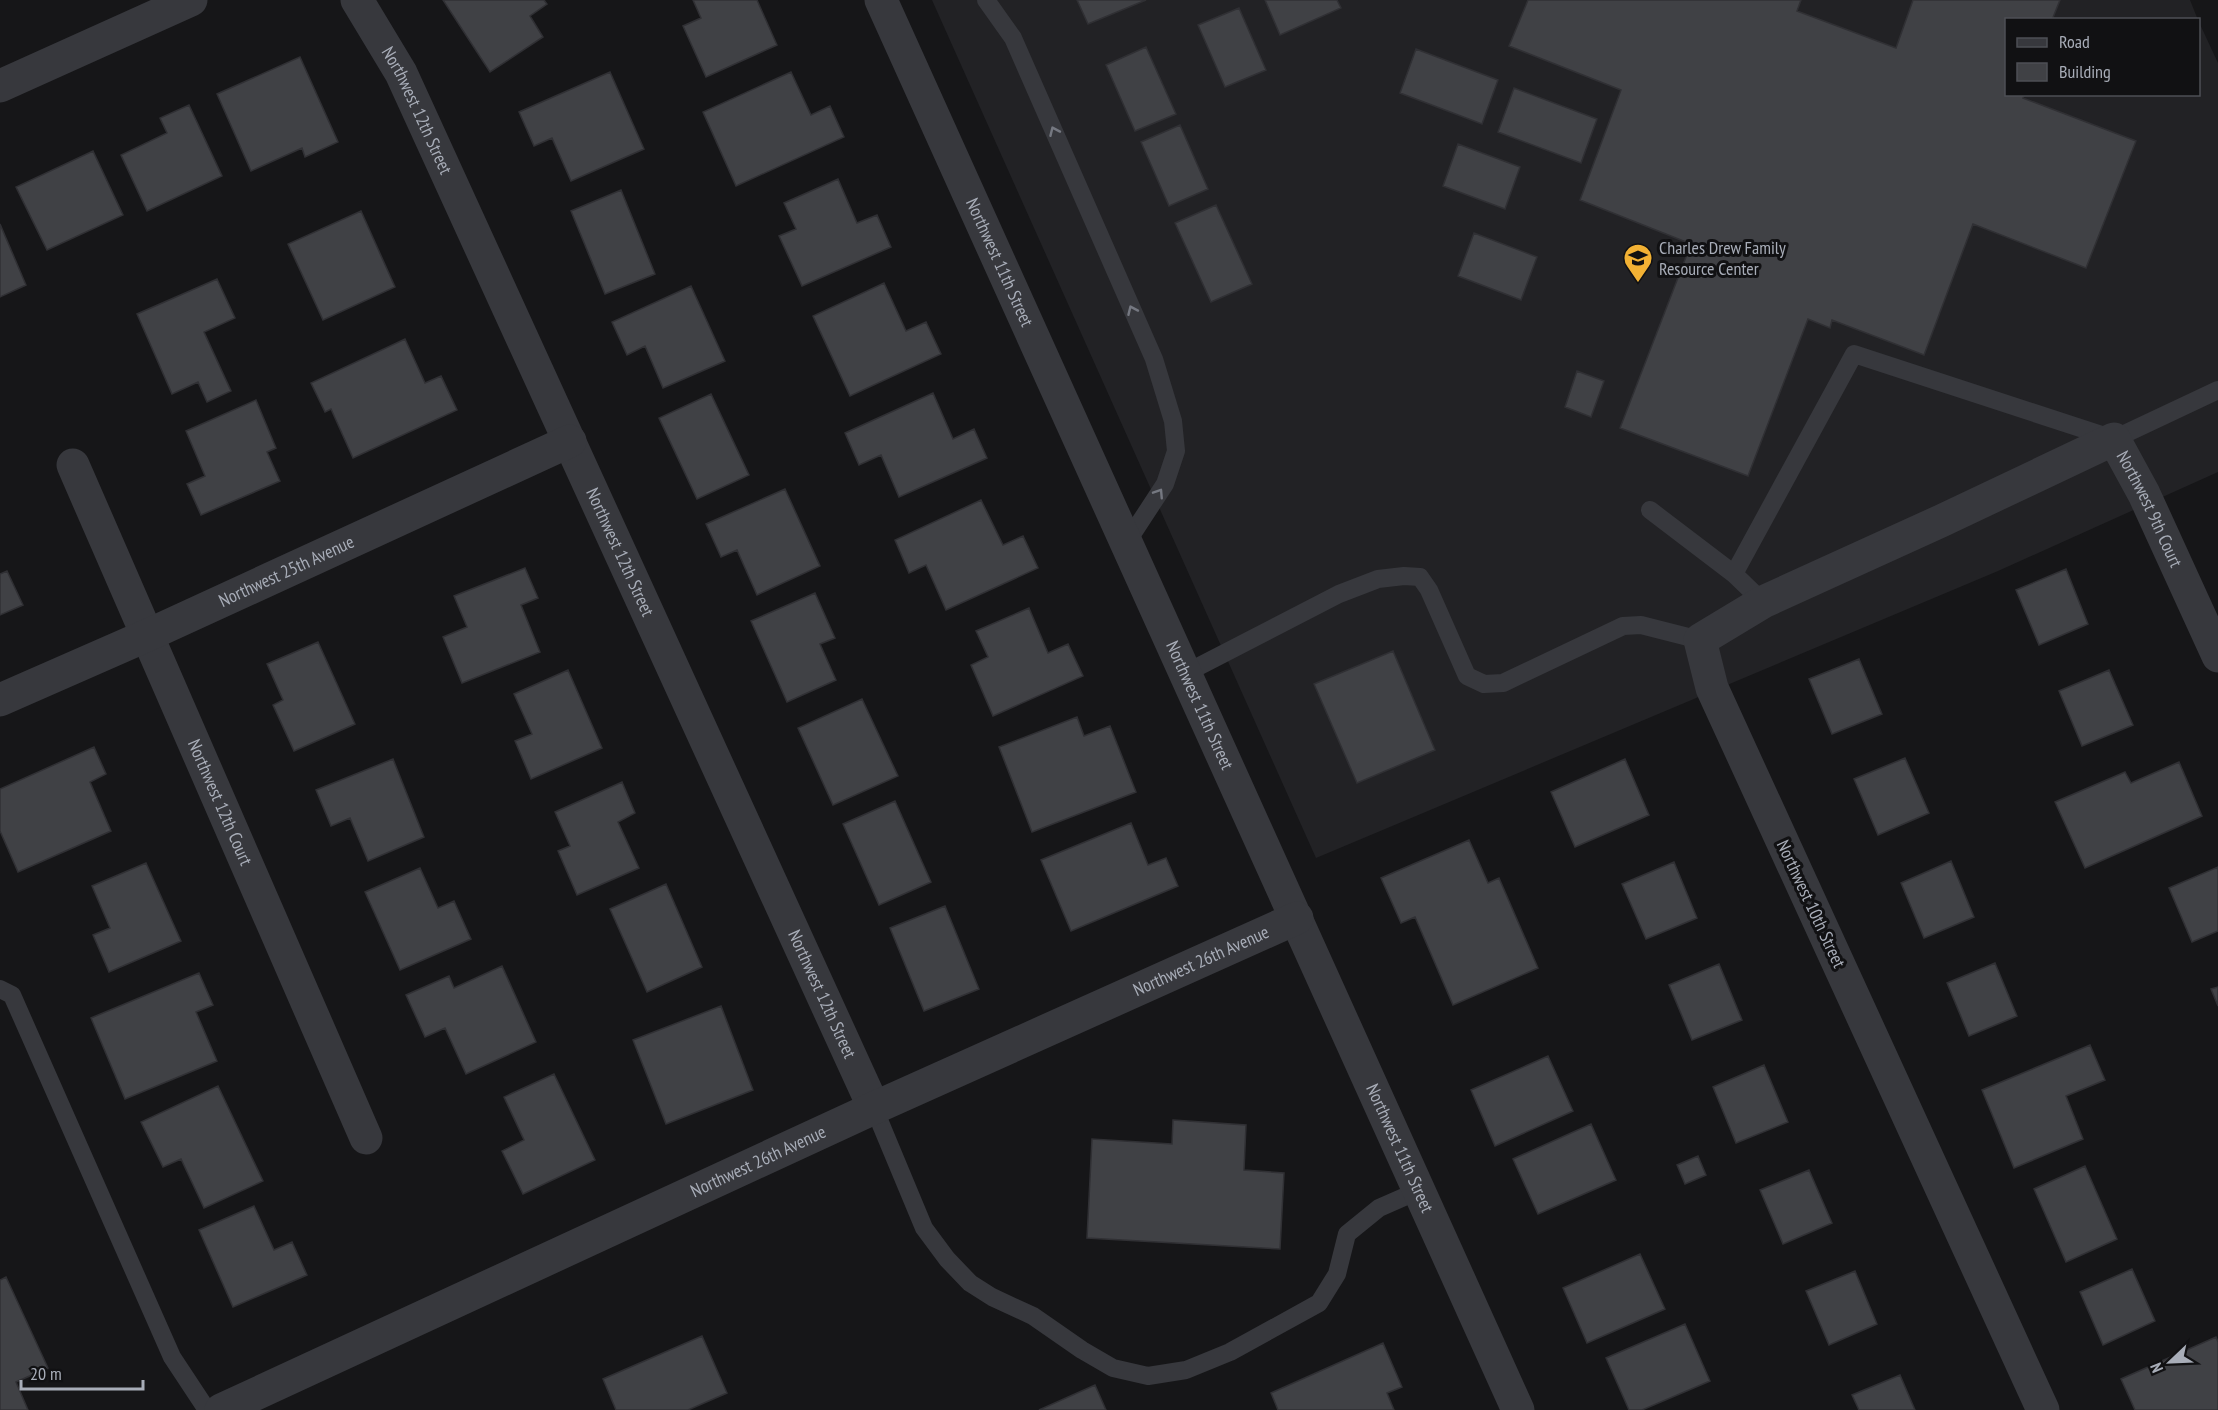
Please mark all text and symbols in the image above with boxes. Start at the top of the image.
legend [2005,18,2200,96]
text: Road [2059,30,2090,53]
street label: Northwest 12th Street [377,42,458,178]
text: Building [2059,60,2111,83]
one-way arrow [1049,126,1061,137]
street label: Northwest 11th Street [961,194,1039,330]
place label: Charles Drew Family Resource Center [1659,236,1786,280]
school or university icon: Charles Drew Family Resource Center [1622,242,1654,284]
one-way arrow [1127,305,1139,316]
street label: Northwest 9th Court [2112,447,2188,571]
street label: Northwest 12th Street [581,484,660,620]
one-way arrow [1152,489,1163,500]
street label: Northwest 25th Avenue [215,530,358,612]
street label: Northwest 11th Street [1161,637,1239,773]
street label: Northwest 12th Court [183,736,258,869]
street label: Northwest 10th Street [1772,836,1851,971]
street label: Northwest 26th Avenue [1129,920,1272,1001]
street label: Northwest 12th Street [783,926,862,1062]
street label: Northwest 11th Street [1361,1080,1439,1216]
street label: Northwest 26th Avenue [687,1120,829,1202]
north arrow [2140,1332,2200,1392]
scale bar [21,1353,142,1391]
text: N [2145,1360,2167,1376]
text: 20 m [30,1362,62,1385]

